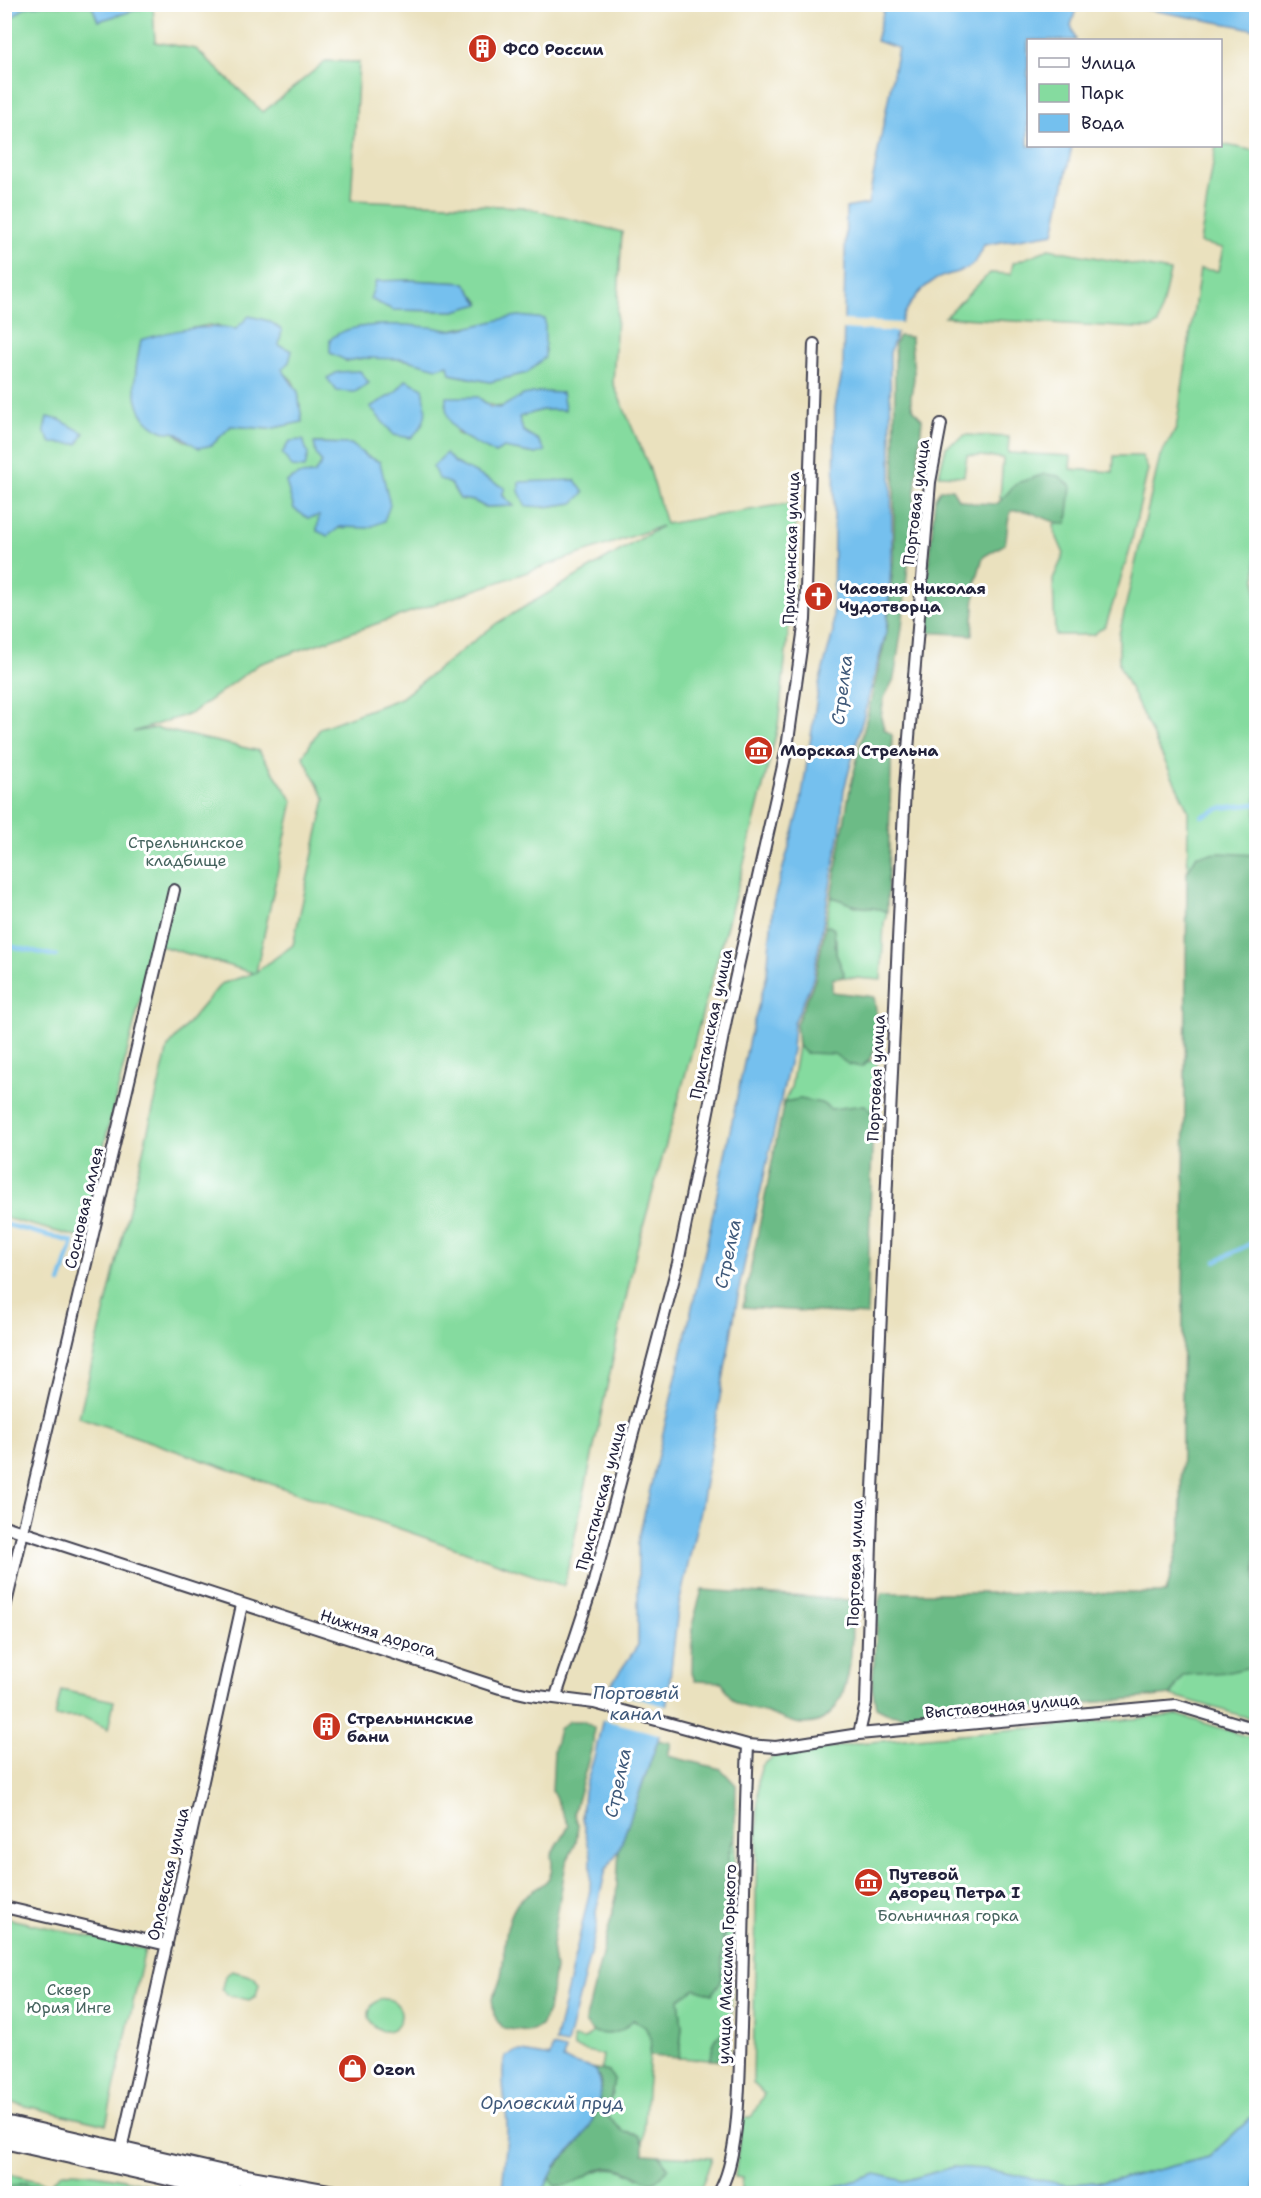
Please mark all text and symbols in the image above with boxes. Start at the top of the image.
building icon: ФСО России [466,33,498,65]
place label: ФСО России [503,39,604,60]
legend [1027,39,1222,147]
text: Улица [1081,51,1135,75]
text: Парк [1081,81,1124,105]
text: Вода [1081,111,1124,135]
street label: Портовая улица [898,438,934,566]
street label: Пристанская улица [778,471,804,625]
place label: Часовня Николая Чудотворца [839,578,986,617]
church icon: Часовня Николая Чудотворца [802,581,834,613]
water label: Стрелка [826,654,858,726]
museum icon: Морская Стрельна [743,734,775,766]
place label: Морская Стрельна [780,740,939,761]
park label: Стрельнинское кладбище [128,832,244,871]
street label: Пристанская улица [685,947,737,1101]
street label: Портовая улица [862,1014,890,1142]
street label: Сосновая аллея [60,1145,108,1271]
water label: Стрелка [709,1217,747,1291]
street label: Пристанская улица [571,1419,631,1573]
street label: Портовая улица [842,1499,868,1627]
street label: Нижняя дорога [317,1604,439,1662]
water label: Портовый канал [593,1681,679,1726]
street label: Выставочная улица [924,1689,1080,1723]
place label: Стрельнинские бани [347,1708,474,1747]
building icon: Стрельнинские бани [310,1711,342,1743]
water label: Стрелка [599,1746,637,1820]
street label: Орловская улица [142,1805,194,1943]
street label: улица Максима Горького [713,1863,741,2065]
place label: Путевой дворец Петра I [889,1864,1020,1903]
museum icon: Путевой дворец Петра I [852,1867,884,1899]
park label: Больничная горка [877,1905,1019,1926]
park label: Сквер Юрия Инге [27,1979,111,2018]
shop icon: Ozon [336,2053,368,2085]
place label: Ozon [373,2059,416,2080]
water label: Орловский пруд [480,2091,624,2115]

